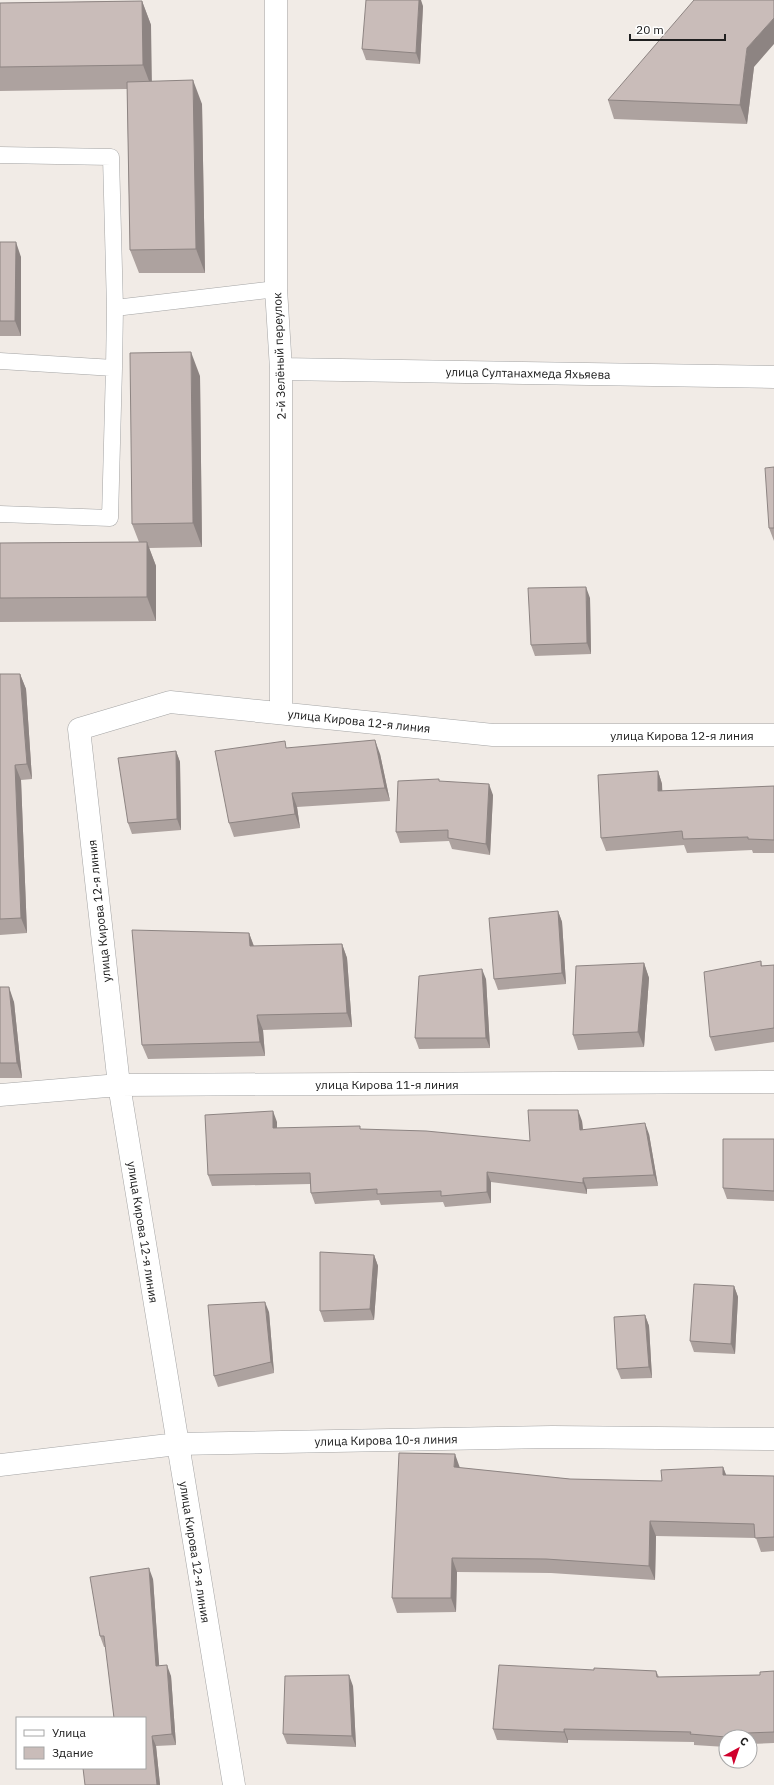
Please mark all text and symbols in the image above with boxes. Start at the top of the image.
scale bar [630,16,725,42]
text: 20 m [636,22,664,37]
street label: 2-й Зелёный переулок [269,292,289,420]
street label: улица Султанахмеда Яхьяева [445,364,611,382]
street label: улица Кирова 12-я линия [287,706,431,736]
street label: улица Кирова 12-я линия [610,728,754,743]
street label: улица Кирова 12-я линия [84,839,114,983]
street label: улица Кирова 11-я линия [315,1077,459,1092]
street label: улица Кирова 12-я линия [124,1160,162,1304]
street label: улица Кирова 10-я линия [314,1431,458,1449]
street label: улица Кирова 12-я линия [176,1480,214,1624]
legend [16,1717,146,1769]
text: Улица [52,1725,86,1740]
north arrow [718,1729,758,1769]
text: С [737,1734,752,1749]
text: Здание [52,1745,94,1760]

